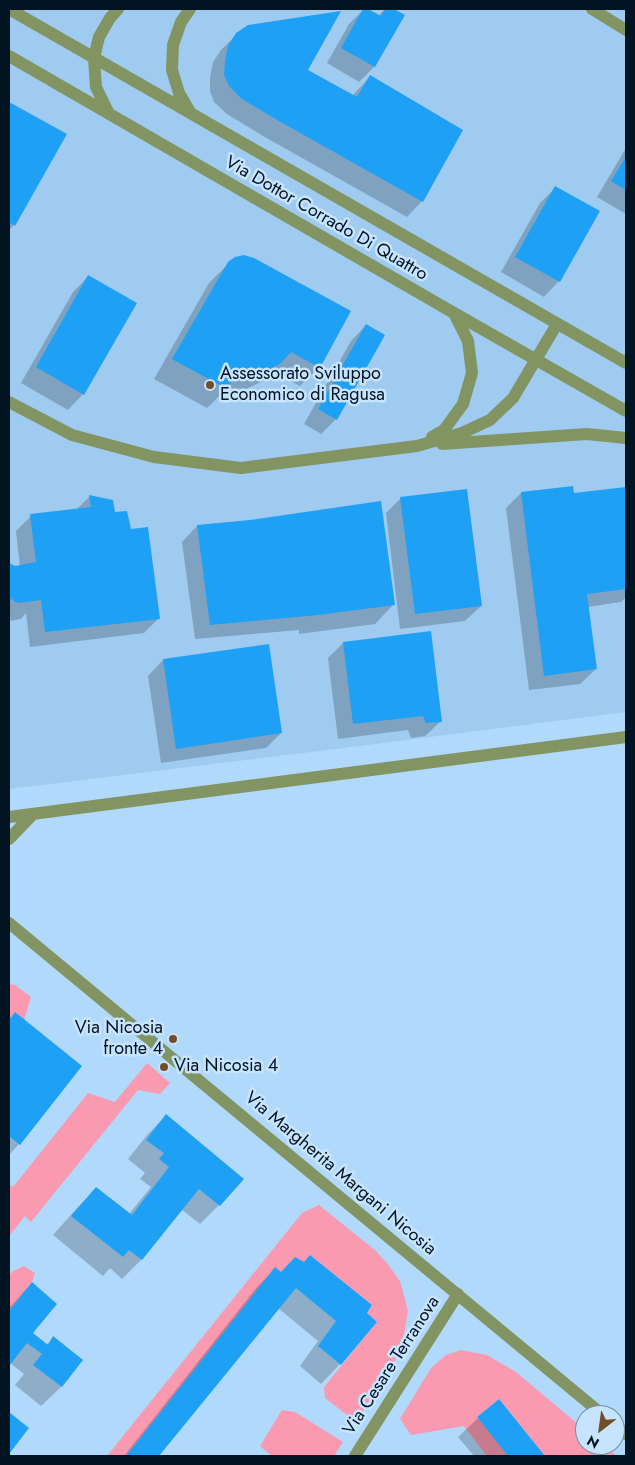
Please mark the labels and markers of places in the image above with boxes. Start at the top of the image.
place label: Assessorato Sviluppo Economico di Ragusa [220,364,385,406]
marker: Assessorato Sviluppo Economico di Ragusa [204,379,216,391]
place label: Via Nicosia fronte 4 [75,1018,163,1060]
marker: Via Nicosia fronte 4 [167,1033,179,1045]
place label: Via Nicosia 4 [174,1056,278,1078]
marker: Via Nicosia 4 [158,1061,170,1073]

